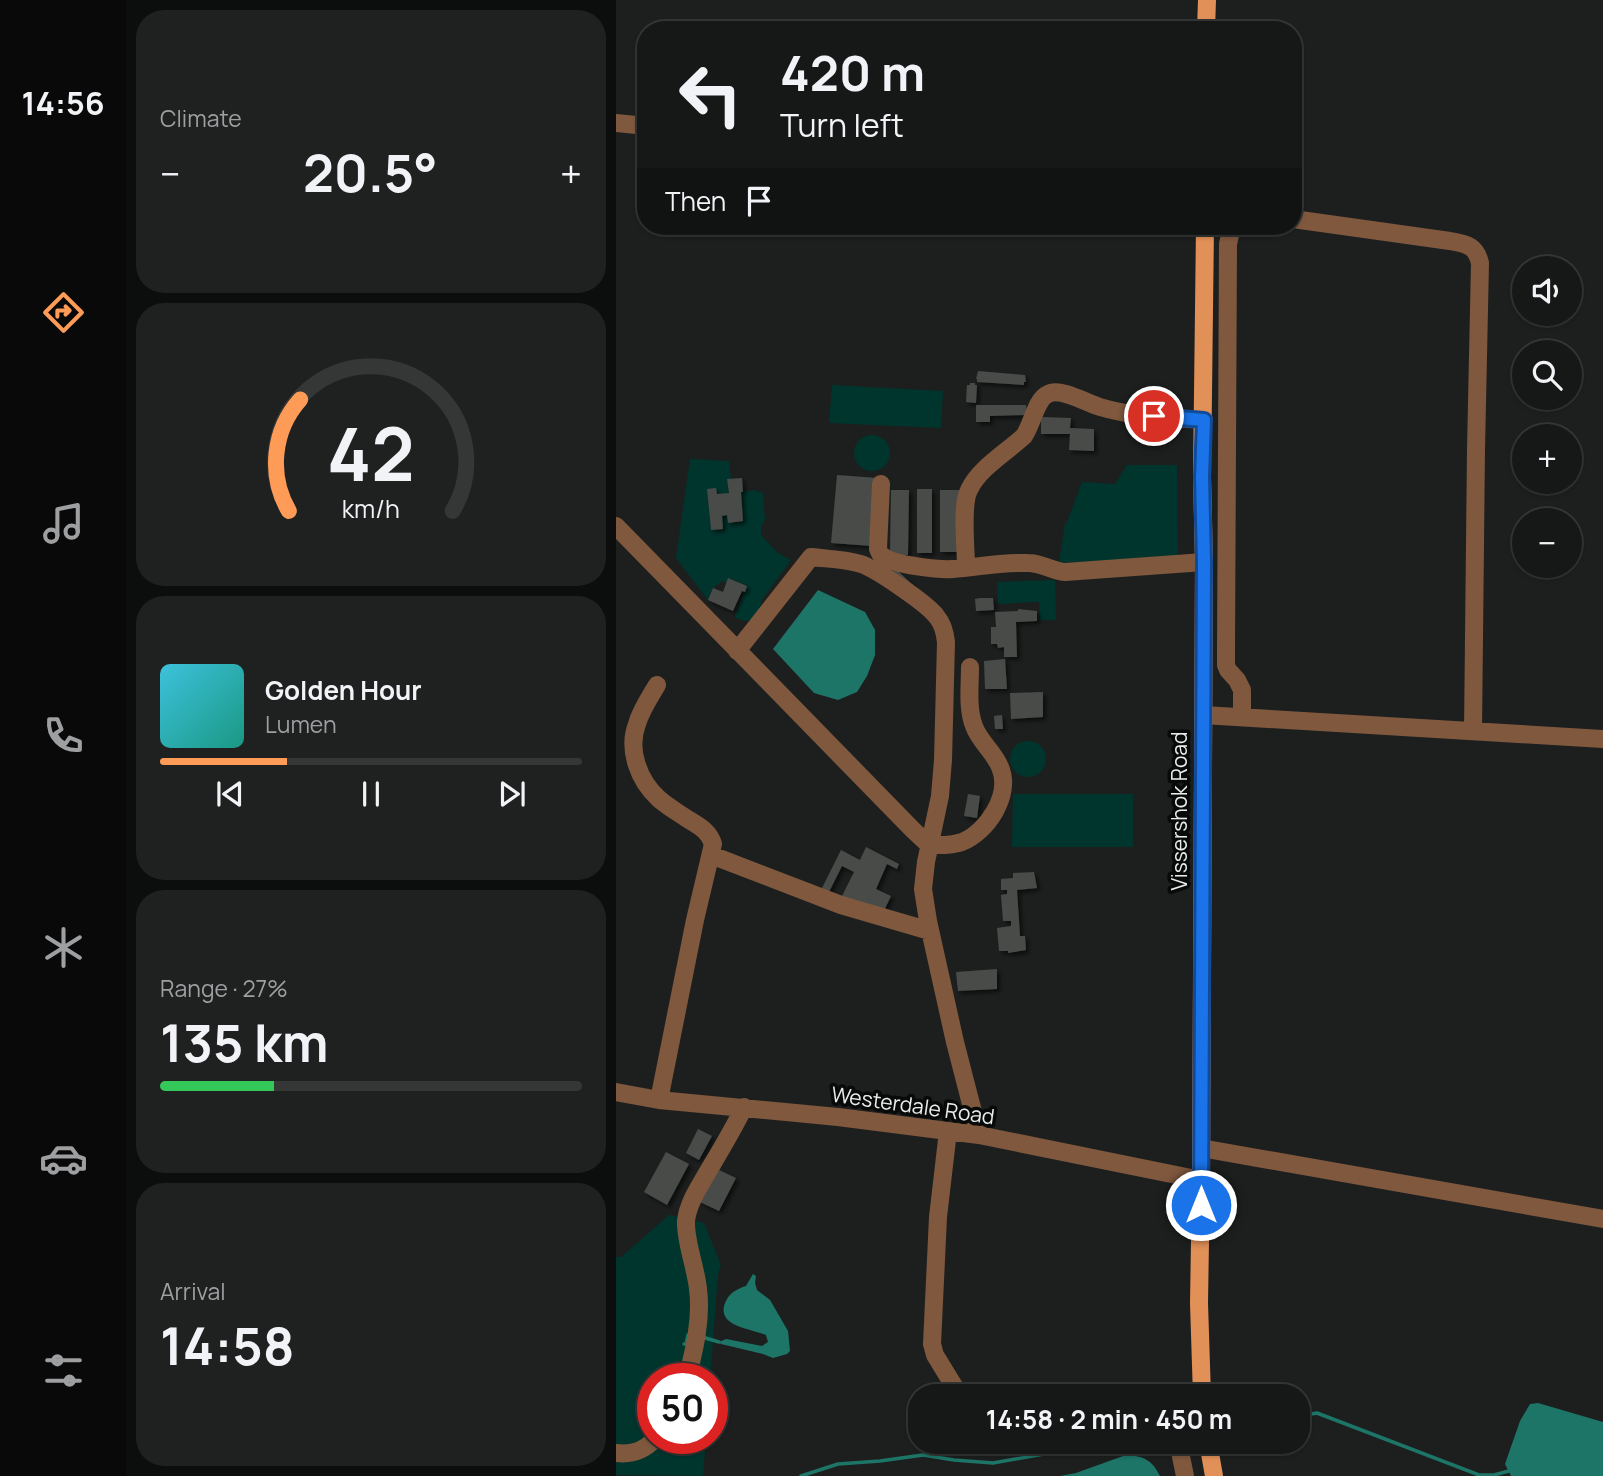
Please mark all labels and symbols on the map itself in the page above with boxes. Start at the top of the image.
pin [1124,386,1184,446]
street label: Vissershok Road [1165,732,1193,890]
street label: Westerdale Road [830,1080,996,1130]
position arrow [1164,1168,1238,1242]
speed limit sign: 50 [637,1363,728,1454]

